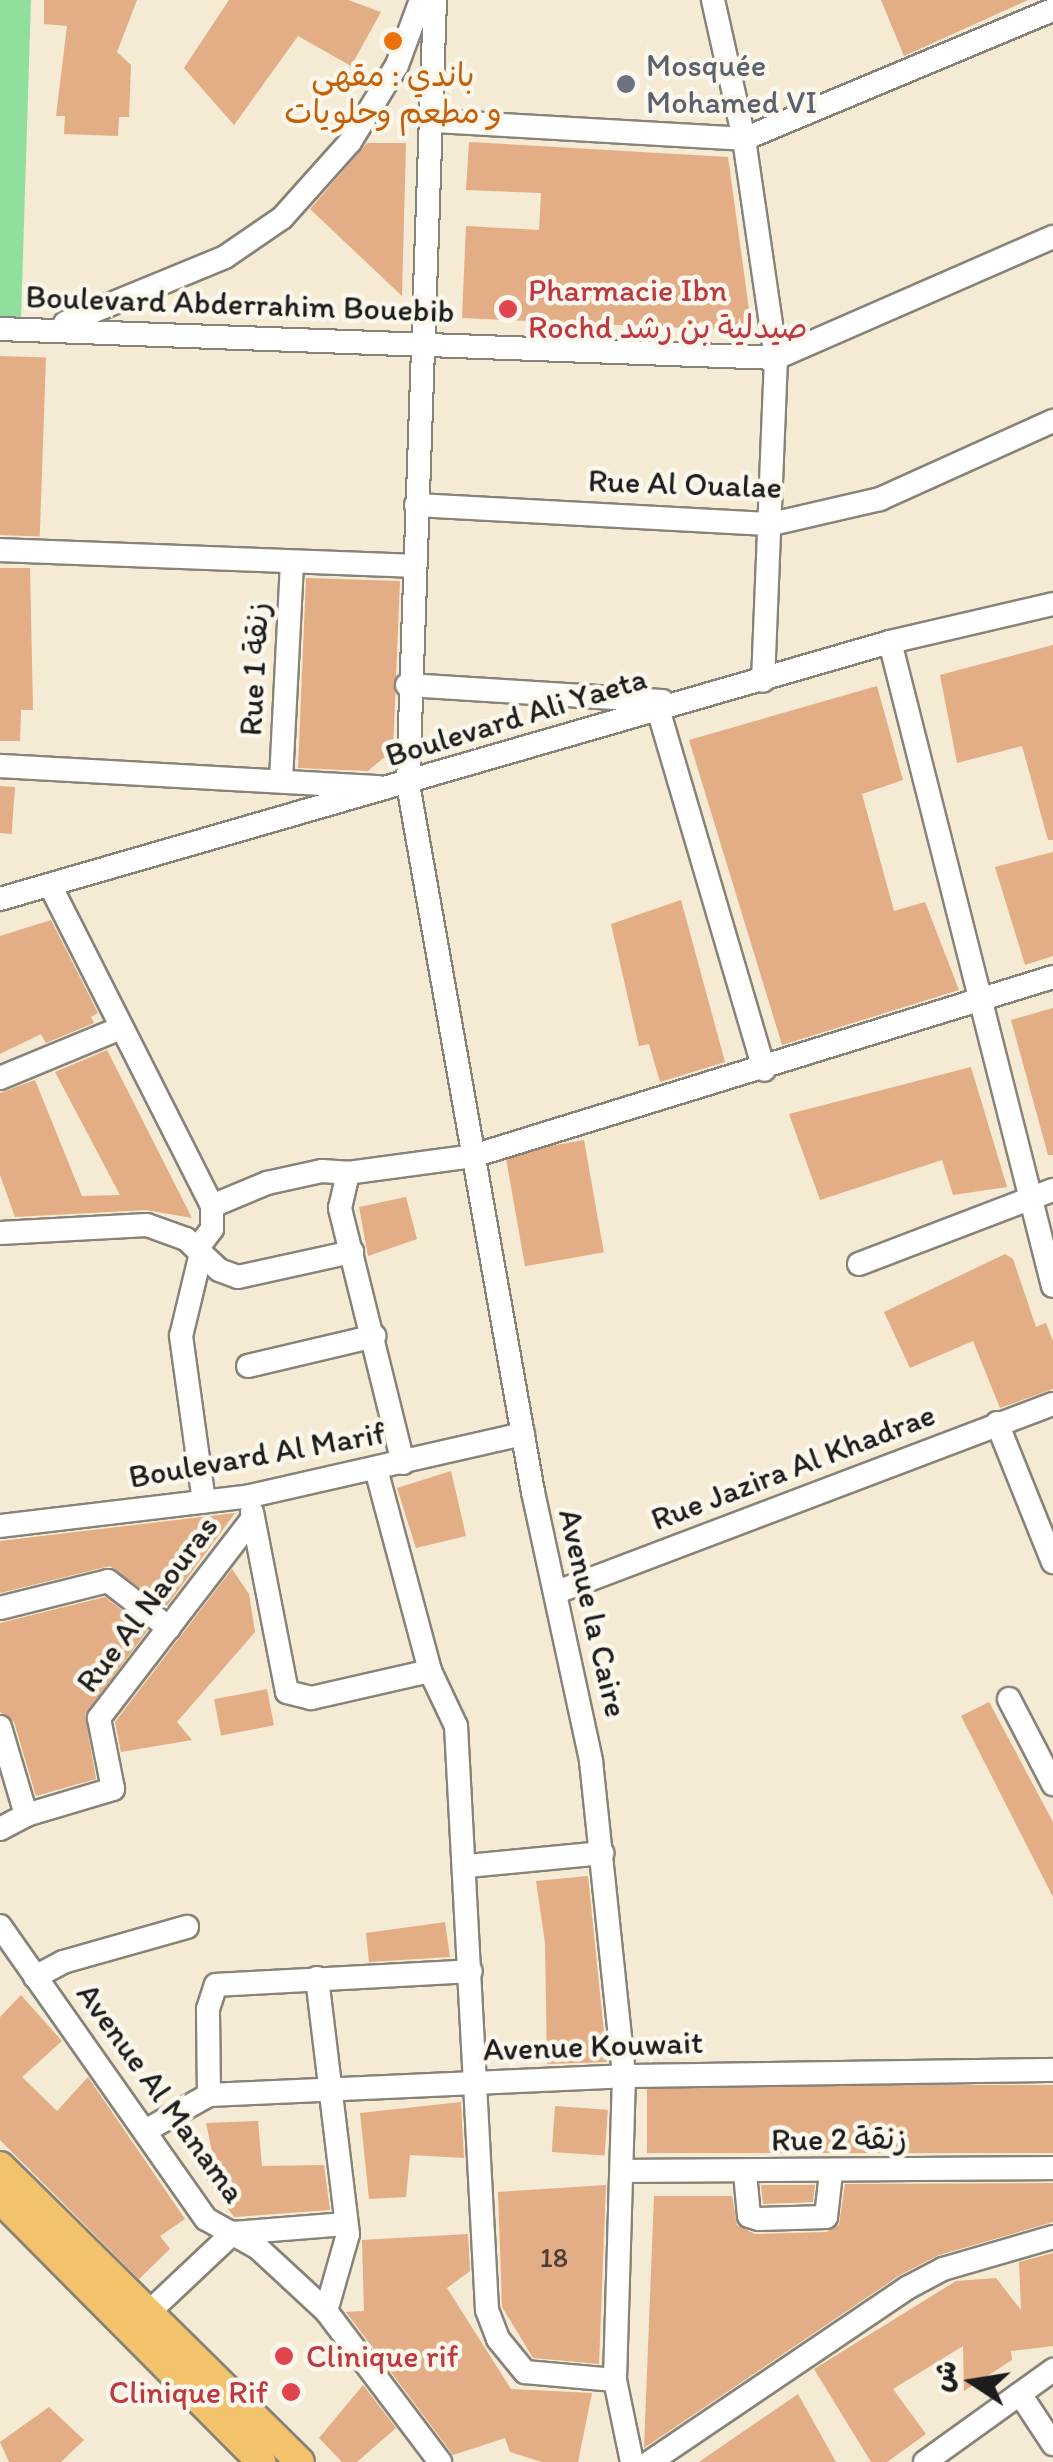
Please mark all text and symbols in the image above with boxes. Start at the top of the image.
marker: باندي : مقهى و مطعم وحلويات [382,30,404,52]
place label: Mosquée Mohamed VI [646,47,817,122]
place label: باندي : مقهى و مطعم وحلويات [284,57,502,132]
marker: Mosquée Mohamed VI [615,73,637,95]
place label: Pharmacie Ibn Rochd صيدلية بن رشد [528,272,808,347]
street label: Boulevard Abderrahim Bouebib [25,277,455,331]
marker: Pharmacie Ibn Rochd صيدلية بن رشد [497,298,519,320]
street label: Rue Al Oualae [588,461,782,507]
street label: Rue 1 زنقة [231,601,277,737]
street label: Boulevard Ali Yaeta [382,659,650,775]
street label: Rue Jazira Al Khadrae [645,1395,941,1539]
street label: Boulevard Al Marif [126,1414,388,1496]
street label: Avenue la Caire [550,1505,636,1721]
street label: Rue Al Naouras [68,1508,226,1700]
street label: Avenue Al Manama [68,1976,254,2210]
street label: Avenue Kouwait [482,2023,704,2069]
street label: Rue 2 زنقة [771,2119,907,2159]
house number: 18 [540,2240,568,2274]
north arrow [923,2332,1023,2432]
place label: Clinique rif [306,2337,459,2375]
marker: Clinique rif [271,2343,297,2369]
text: ش [924,2357,963,2394]
place label: Clinique Rif [109,2373,268,2411]
marker: Clinique Rif [278,2379,304,2405]

